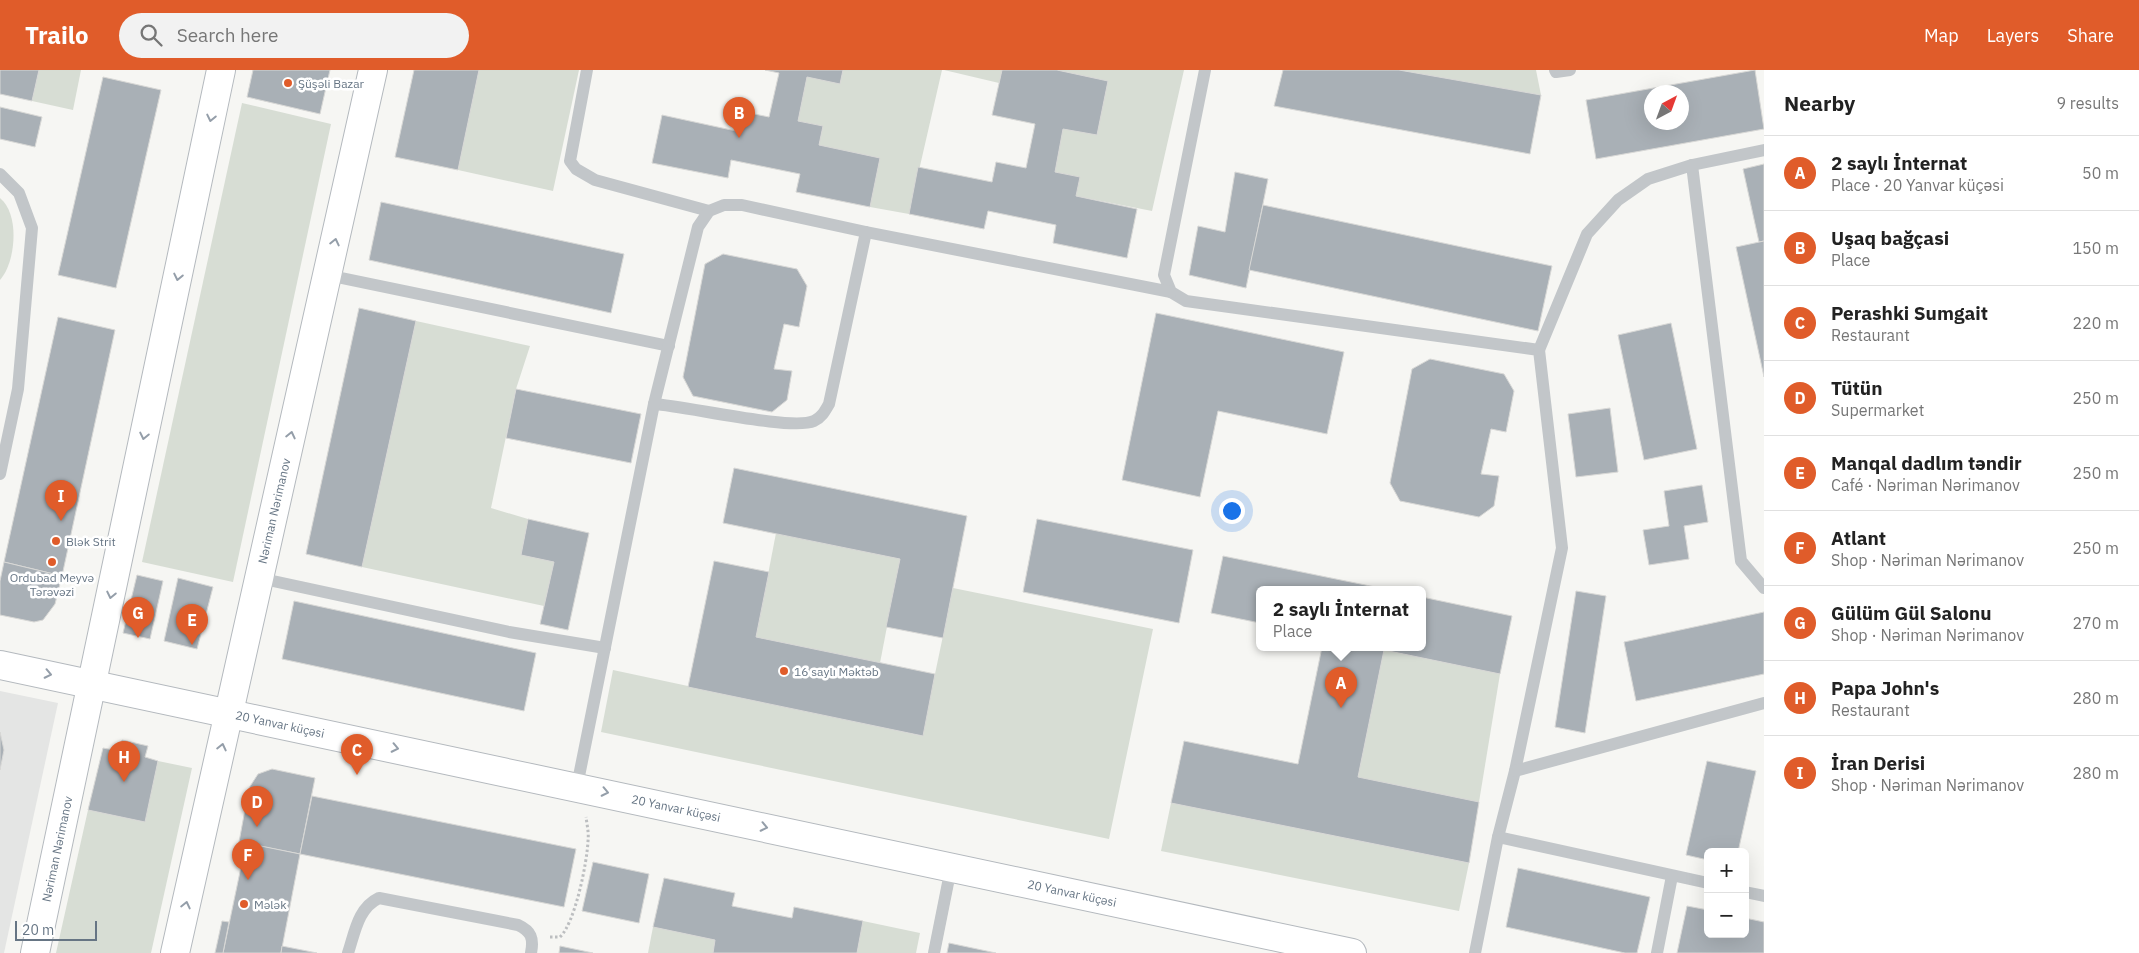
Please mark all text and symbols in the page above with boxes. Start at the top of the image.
search box [119,13,469,58]
text: Trailo [25,19,89,51]
icon: search [137,21,165,49]
text: Search here [177,23,278,47]
text: Map [1924,24,1959,47]
text: Layers [1987,24,2039,47]
text: Share [2067,24,2114,47]
place label: Şüşəli Bazar [298,76,365,91]
marker: Şüşəli Bazar [282,77,294,89]
north arrow [1644,85,1689,130]
text: Nearby [1784,89,1855,117]
text: 9 results [2056,93,2119,113]
pin: B [723,97,755,138]
one-way arrow [206,113,217,122]
text: 2 saylı İnternat [1831,151,1967,175]
text: A [1795,163,1805,183]
text: 50 m [2082,163,2119,183]
text: Place · 20 Yanvar küçəsi [1831,175,2004,195]
text: Uşaq bağçasi [1831,226,1949,250]
one-way arrow [329,237,340,246]
text: B [1795,238,1805,258]
text: 150 m [2072,238,2119,258]
text: Place [1831,250,1870,270]
one-way arrow [173,272,184,281]
text: Perashki Sumgait [1831,301,1988,325]
text: C [1795,313,1805,333]
text: 220 m [2072,313,2119,333]
text: Restaurant [1831,325,1910,345]
text: Tütün [1831,376,1883,400]
text: D [1794,388,1806,408]
text: 250 m [2072,388,2119,408]
text: Supermarket [1831,400,1924,420]
one-way arrow [285,430,296,439]
one-way arrow [139,431,150,440]
text: Manqal dadlım təndir [1831,451,2022,475]
street label: Nəriman Nərimanov [255,457,293,565]
text: E [1795,463,1805,483]
text: 250 m [2072,463,2119,483]
text: Café · Nəriman Nərimanov [1831,475,2020,495]
pin: I [45,480,77,521]
your location [1219,498,1245,524]
text: Atlant [1831,526,1886,550]
place label: Blək Strit [66,534,116,549]
marker: Blək Strit [50,535,62,547]
text: F [1795,538,1805,558]
text: 250 m [2072,538,2119,558]
text: Shop · Nəriman Nərimanov [1831,550,2024,570]
marker: Ordubad Meyvə Tərəvəzi [46,556,58,568]
place label: Ordubad Meyvə Tərəvəzi [10,570,95,599]
popup [1256,586,1426,651]
one-way arrow [106,590,117,599]
pin: G [122,597,154,638]
text: 2 saylı İnternat [1273,597,1409,621]
text: Gülüm Gül Salonu [1831,601,1992,625]
pin: E [176,604,208,645]
text: G [1794,613,1806,633]
text: 270 m [2072,613,2119,633]
text: Place [1273,621,1312,641]
text: Shop · Nəriman Nərimanov [1831,625,2024,645]
place label: 16 saylı Məktəb [794,664,879,679]
marker: 16 saylı Məktəb [778,665,790,677]
pin: A [1325,667,1357,708]
one-way arrow [43,669,52,679]
text: Papa John's [1831,676,1939,700]
text: H [1794,688,1806,708]
text: 280 m [2072,688,2119,708]
text: Restaurant [1831,700,1910,720]
street label: 20 Yanvar küçəsi [234,707,326,741]
pin: C [341,734,373,775]
pin: H [108,741,140,782]
one-way arrow [216,742,227,751]
one-way arrow [391,742,399,753]
text: İran Derisi [1831,751,1925,775]
text: I [1797,763,1803,783]
text: 280 m [2072,763,2119,783]
text: Shop · Nəriman Nərimanov [1831,775,2024,795]
pin: D [241,786,273,827]
one-way arrow [601,786,610,797]
street label: 20 Yanvar küçəsi [630,791,722,825]
street label: Nəriman Nərimanov [38,795,76,903]
one-way arrow [760,821,769,832]
pin: F [232,839,264,880]
map controls [1704,848,1749,938]
button: + [1704,848,1749,893]
street label: 20 Yanvar küçəsi [1026,876,1118,910]
button: − [1704,893,1749,938]
place label: Mələk [254,897,287,912]
marker: Mələk [238,898,250,910]
one-way arrow [180,901,191,910]
scale bar [15,918,98,941]
text: 20 m [22,921,54,939]

